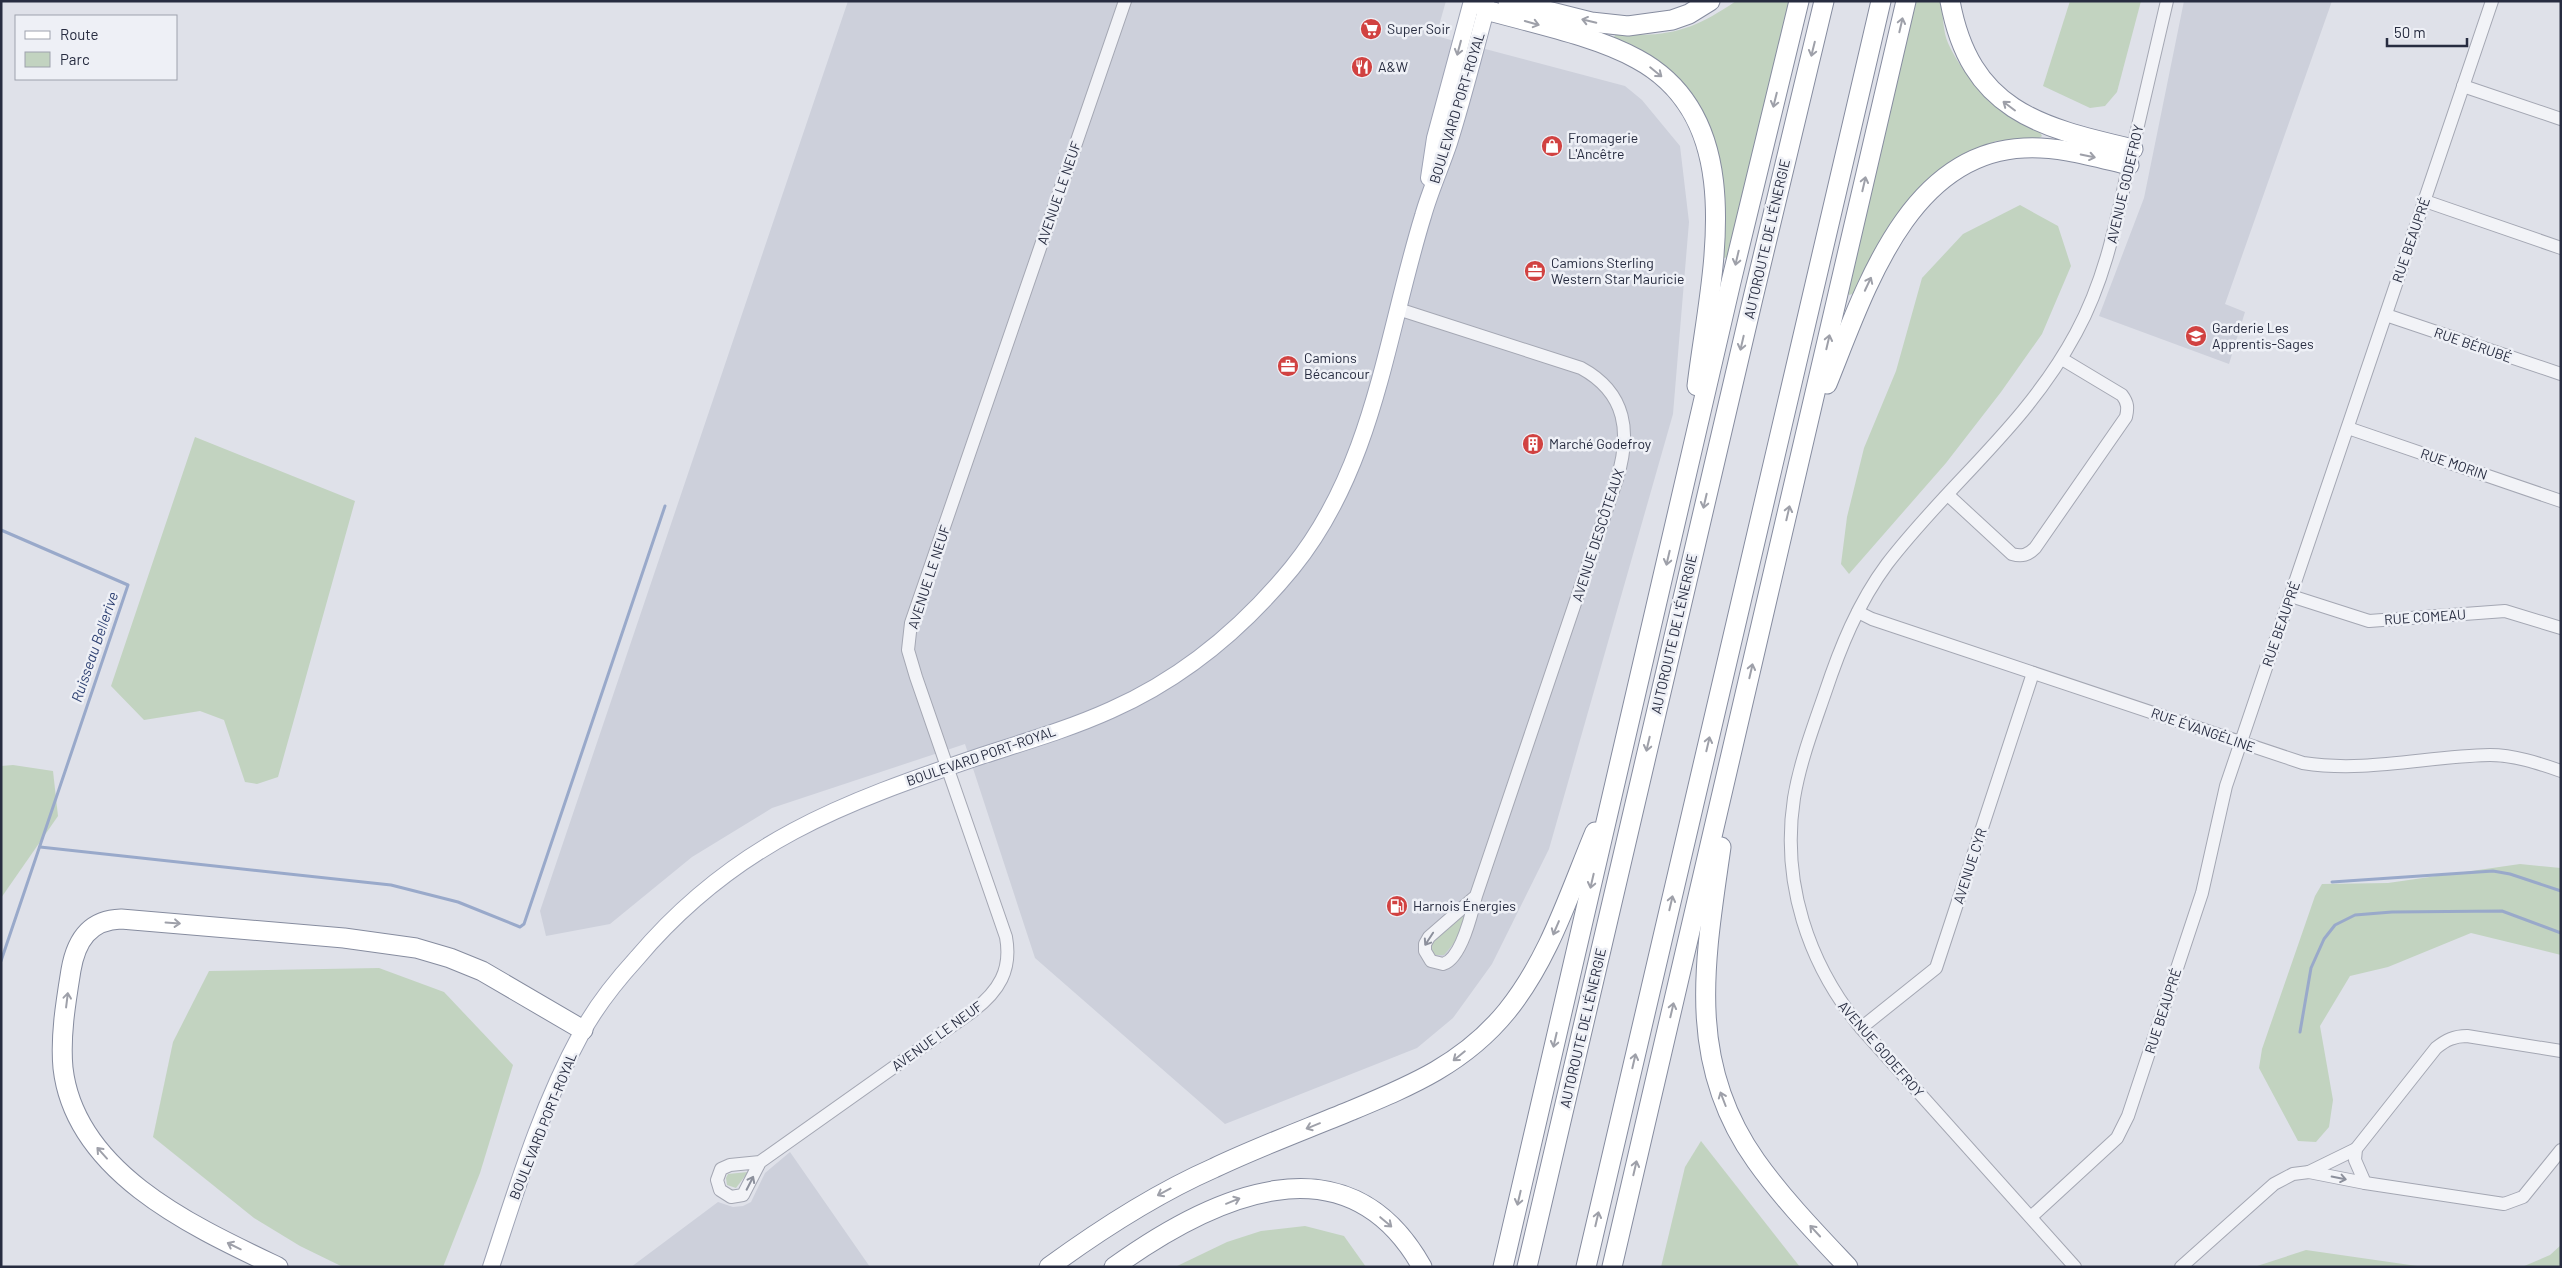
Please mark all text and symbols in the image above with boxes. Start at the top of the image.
legend [15,15,178,80]
scale bar [2387,15,2467,47]
one-way arrow [1581,16,1597,25]
supermarket icon: Super Soir [1359,17,1383,41]
one-way arrow [1897,18,1906,34]
one-way arrow [1524,19,1540,29]
place label: Super Soir [1387,20,1450,37]
text: 50 m [2394,23,2426,41]
text: Route [60,25,99,43]
street label: BOULEVARD PORT-ROYAL [1425,30,1488,185]
one-way arrow [1454,40,1464,56]
one-way arrow [1808,40,1817,56]
text: Parc [60,50,90,68]
restaurant icon: A&W [1350,55,1374,79]
place label: A&W [1378,58,1408,75]
one-way arrow [1649,66,1662,77]
one-way arrow [1770,91,1779,107]
one-way arrow [2003,100,2016,111]
street label: AVENUE GODEFROY [2103,123,2146,245]
place label: Fromagerie L'Ancêtre [1568,129,1638,162]
shop icon: Fromagerie L'Ancêtre [1540,134,1564,158]
street label: AVENUE LE NEUF [1033,139,1084,247]
one-way arrow [2080,152,2096,161]
street label: AUTOROUTE DE L'ÉNERGIE [1740,157,1793,321]
one-way arrow [1860,176,1869,192]
street label: RUE BEAUPRÉ [2388,195,2433,285]
one-way arrow [1732,249,1741,265]
place label: Camions Sterling Western Star Mauricie [1551,254,1684,287]
office icon: Camions Sterling Western Star Mauricie [1523,259,1547,283]
one-way arrow [1864,277,1873,292]
place label: Garderie Les Apprentis-Sages [2212,319,2314,352]
street label: RUE BÉRUBÉ [2432,323,2514,366]
school or university icon: Garderie Les Apprentis-Sages [2184,324,2208,348]
one-way arrow [1737,334,1746,350]
one-way arrow [1824,334,1833,350]
place label: Camions Bécancour [1304,349,1370,382]
office icon: Camions Bécancour [1276,354,1300,378]
building icon: Marché Godefroy [1521,432,1545,456]
place label: Marché Godefroy [1549,435,1652,452]
street label: RUE MORIN [2419,444,2490,483]
street label: AVENUE DESCÔTEAUX [1568,466,1627,603]
one-way arrow [1700,492,1709,508]
one-way arrow [1784,505,1793,521]
street label: AVENUE LE NEUF [904,523,953,631]
one-way arrow [1663,550,1672,566]
street label: AUTOROUTE DE L'ÉNERGIE [1647,552,1700,716]
street label: RUE BEAUPRÉ [2258,579,2303,669]
water label: Ruisseau Bellerive [67,589,121,704]
street label: RUE COMEAU [2383,605,2467,628]
one-way arrow [1747,663,1756,679]
street label: RUE ÉVANGÉLINE [2149,704,2257,755]
street label: BOULEVARD PORT-ROYAL [904,722,1058,789]
one-way arrow [1643,736,1653,752]
one-way arrow [1704,737,1713,753]
street label: AVENUE CYR [1949,826,1990,906]
one-way arrow [1587,873,1597,889]
fuel station icon: Harnois Énergies [1385,894,1409,918]
one-way arrow [1667,895,1676,911]
place label: Harnois Énergies [1413,897,1516,914]
one-way arrow [164,919,180,928]
one-way arrow [1550,920,1560,935]
one-way arrow [1424,932,1434,946]
street label: AUTOROUTE DE L'ÉNERGIE [1556,946,1609,1110]
street label: RUE BEAUPRÉ [2141,966,2184,1056]
one-way arrow [62,993,72,1009]
street label: AVENUE LE NEUF [888,997,985,1074]
street label: AVENUE GODEFROY [1835,997,1928,1100]
one-way arrow [1668,1002,1677,1018]
one-way arrow [1550,1031,1559,1047]
street label: BOULEVARD PORT-ROYAL [505,1050,580,1202]
one-way arrow [1453,1051,1466,1062]
one-way arrow [1630,1053,1639,1069]
one-way arrow [1717,1092,1727,1107]
one-way arrow [1306,1122,1321,1132]
one-way arrow [96,1146,108,1159]
one-way arrow [1631,1161,1640,1177]
one-way arrow [2331,1173,2347,1183]
one-way arrow [746,1176,755,1191]
one-way arrow [1157,1187,1172,1197]
one-way arrow [1514,1189,1523,1205]
one-way arrow [1225,1195,1240,1205]
one-way arrow [1593,1212,1602,1228]
one-way arrow [1379,1216,1392,1227]
one-way arrow [1809,1225,1821,1237]
one-way arrow [227,1241,242,1250]

